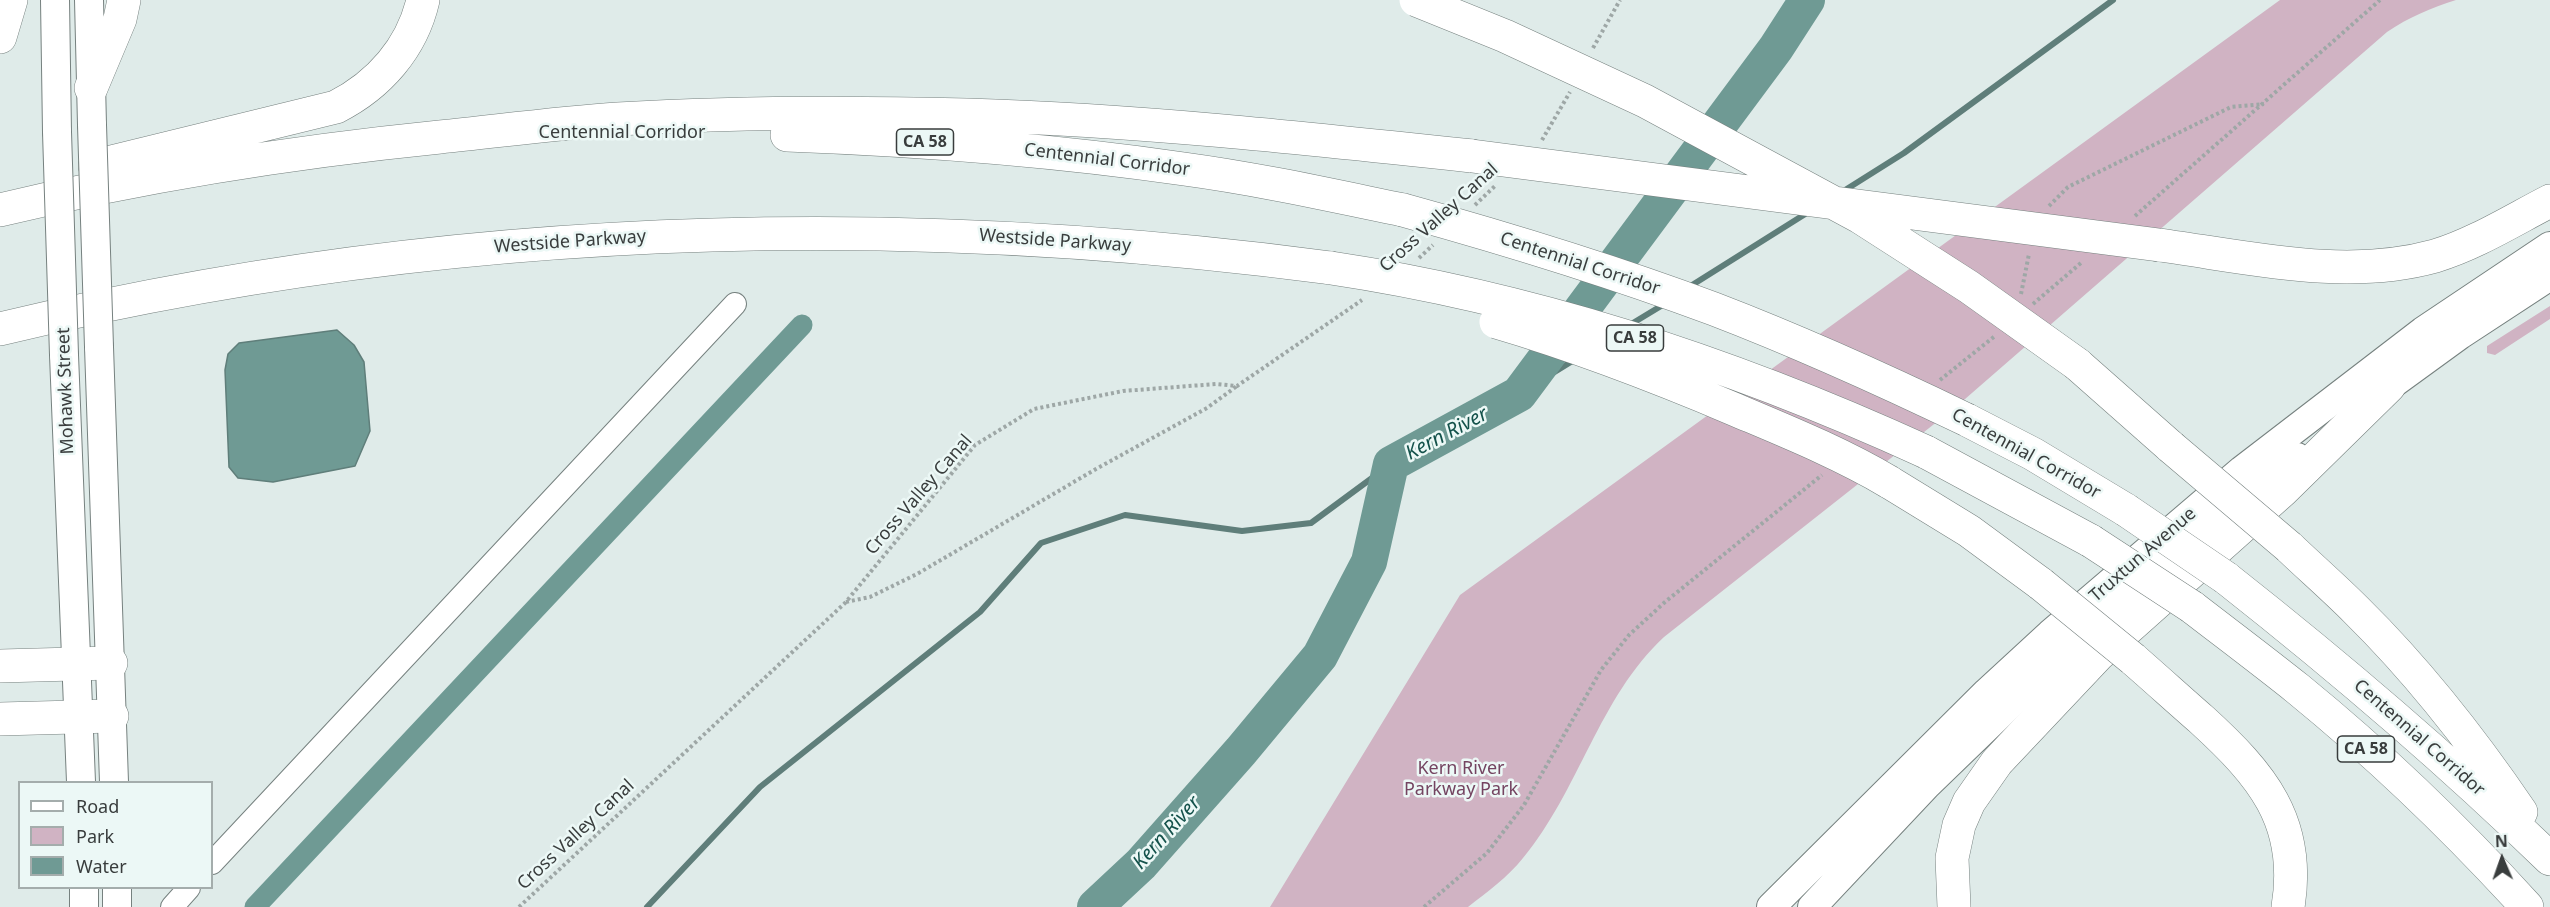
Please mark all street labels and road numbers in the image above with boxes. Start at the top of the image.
street label: Centennial Corridor [539,122,705,144]
road number: CA 58 [896,129,954,155]
street label: Centennial Corridor [1023,139,1191,181]
street label: Cross Valley Canal [1375,159,1503,277]
street label: Westside Parkway [978,225,1132,257]
street label: Westside Parkway [493,226,647,258]
street label: Centennial Corridor [1497,228,1663,300]
road number: CA 58 [1606,325,1664,351]
street label: Mohawk Street [53,327,79,455]
street label: Centennial Corridor [1948,404,2104,504]
street label: Cross Valley Canal [861,431,977,559]
street label: Truxtun Avenue [2085,503,2201,607]
street label: Centennial Corridor [2349,675,2489,801]
road number: CA 58 [2338,736,2394,762]
street label: Cross Valley Canal [513,775,639,895]

